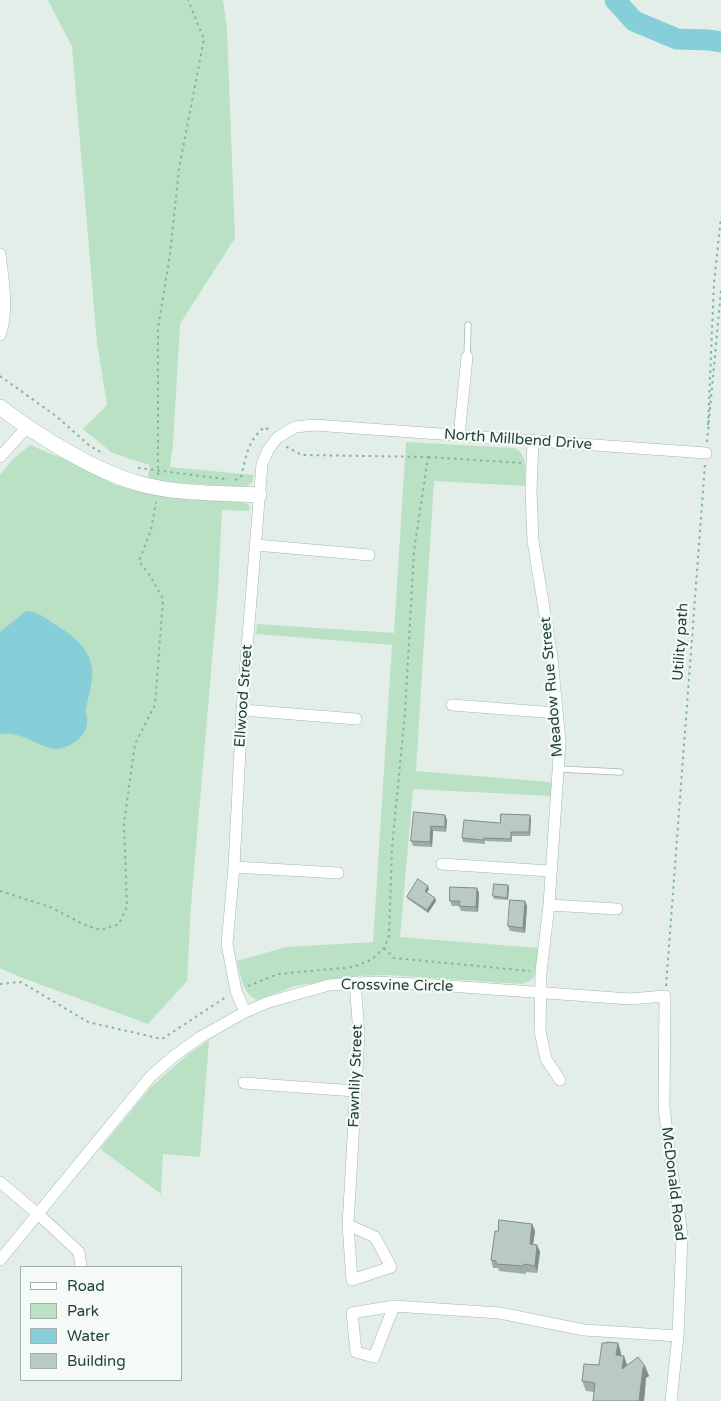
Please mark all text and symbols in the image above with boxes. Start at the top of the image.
street label: North Millbend Drive [443,426,593,454]
street label: Utility path [669,602,693,682]
street label: Meadow Rue Street [537,616,567,758]
street label: Ellwood Street [231,644,257,748]
street label: Crossvine Circle [341,976,453,996]
street label: Fawnlily Street [345,1024,367,1128]
street label: McDonald Road [657,1126,689,1242]
legend [20,1266,182,1381]
text: Road [67,1277,105,1295]
text: Park [67,1302,99,1320]
text: Water [67,1327,110,1345]
text: Building [67,1352,126,1370]

